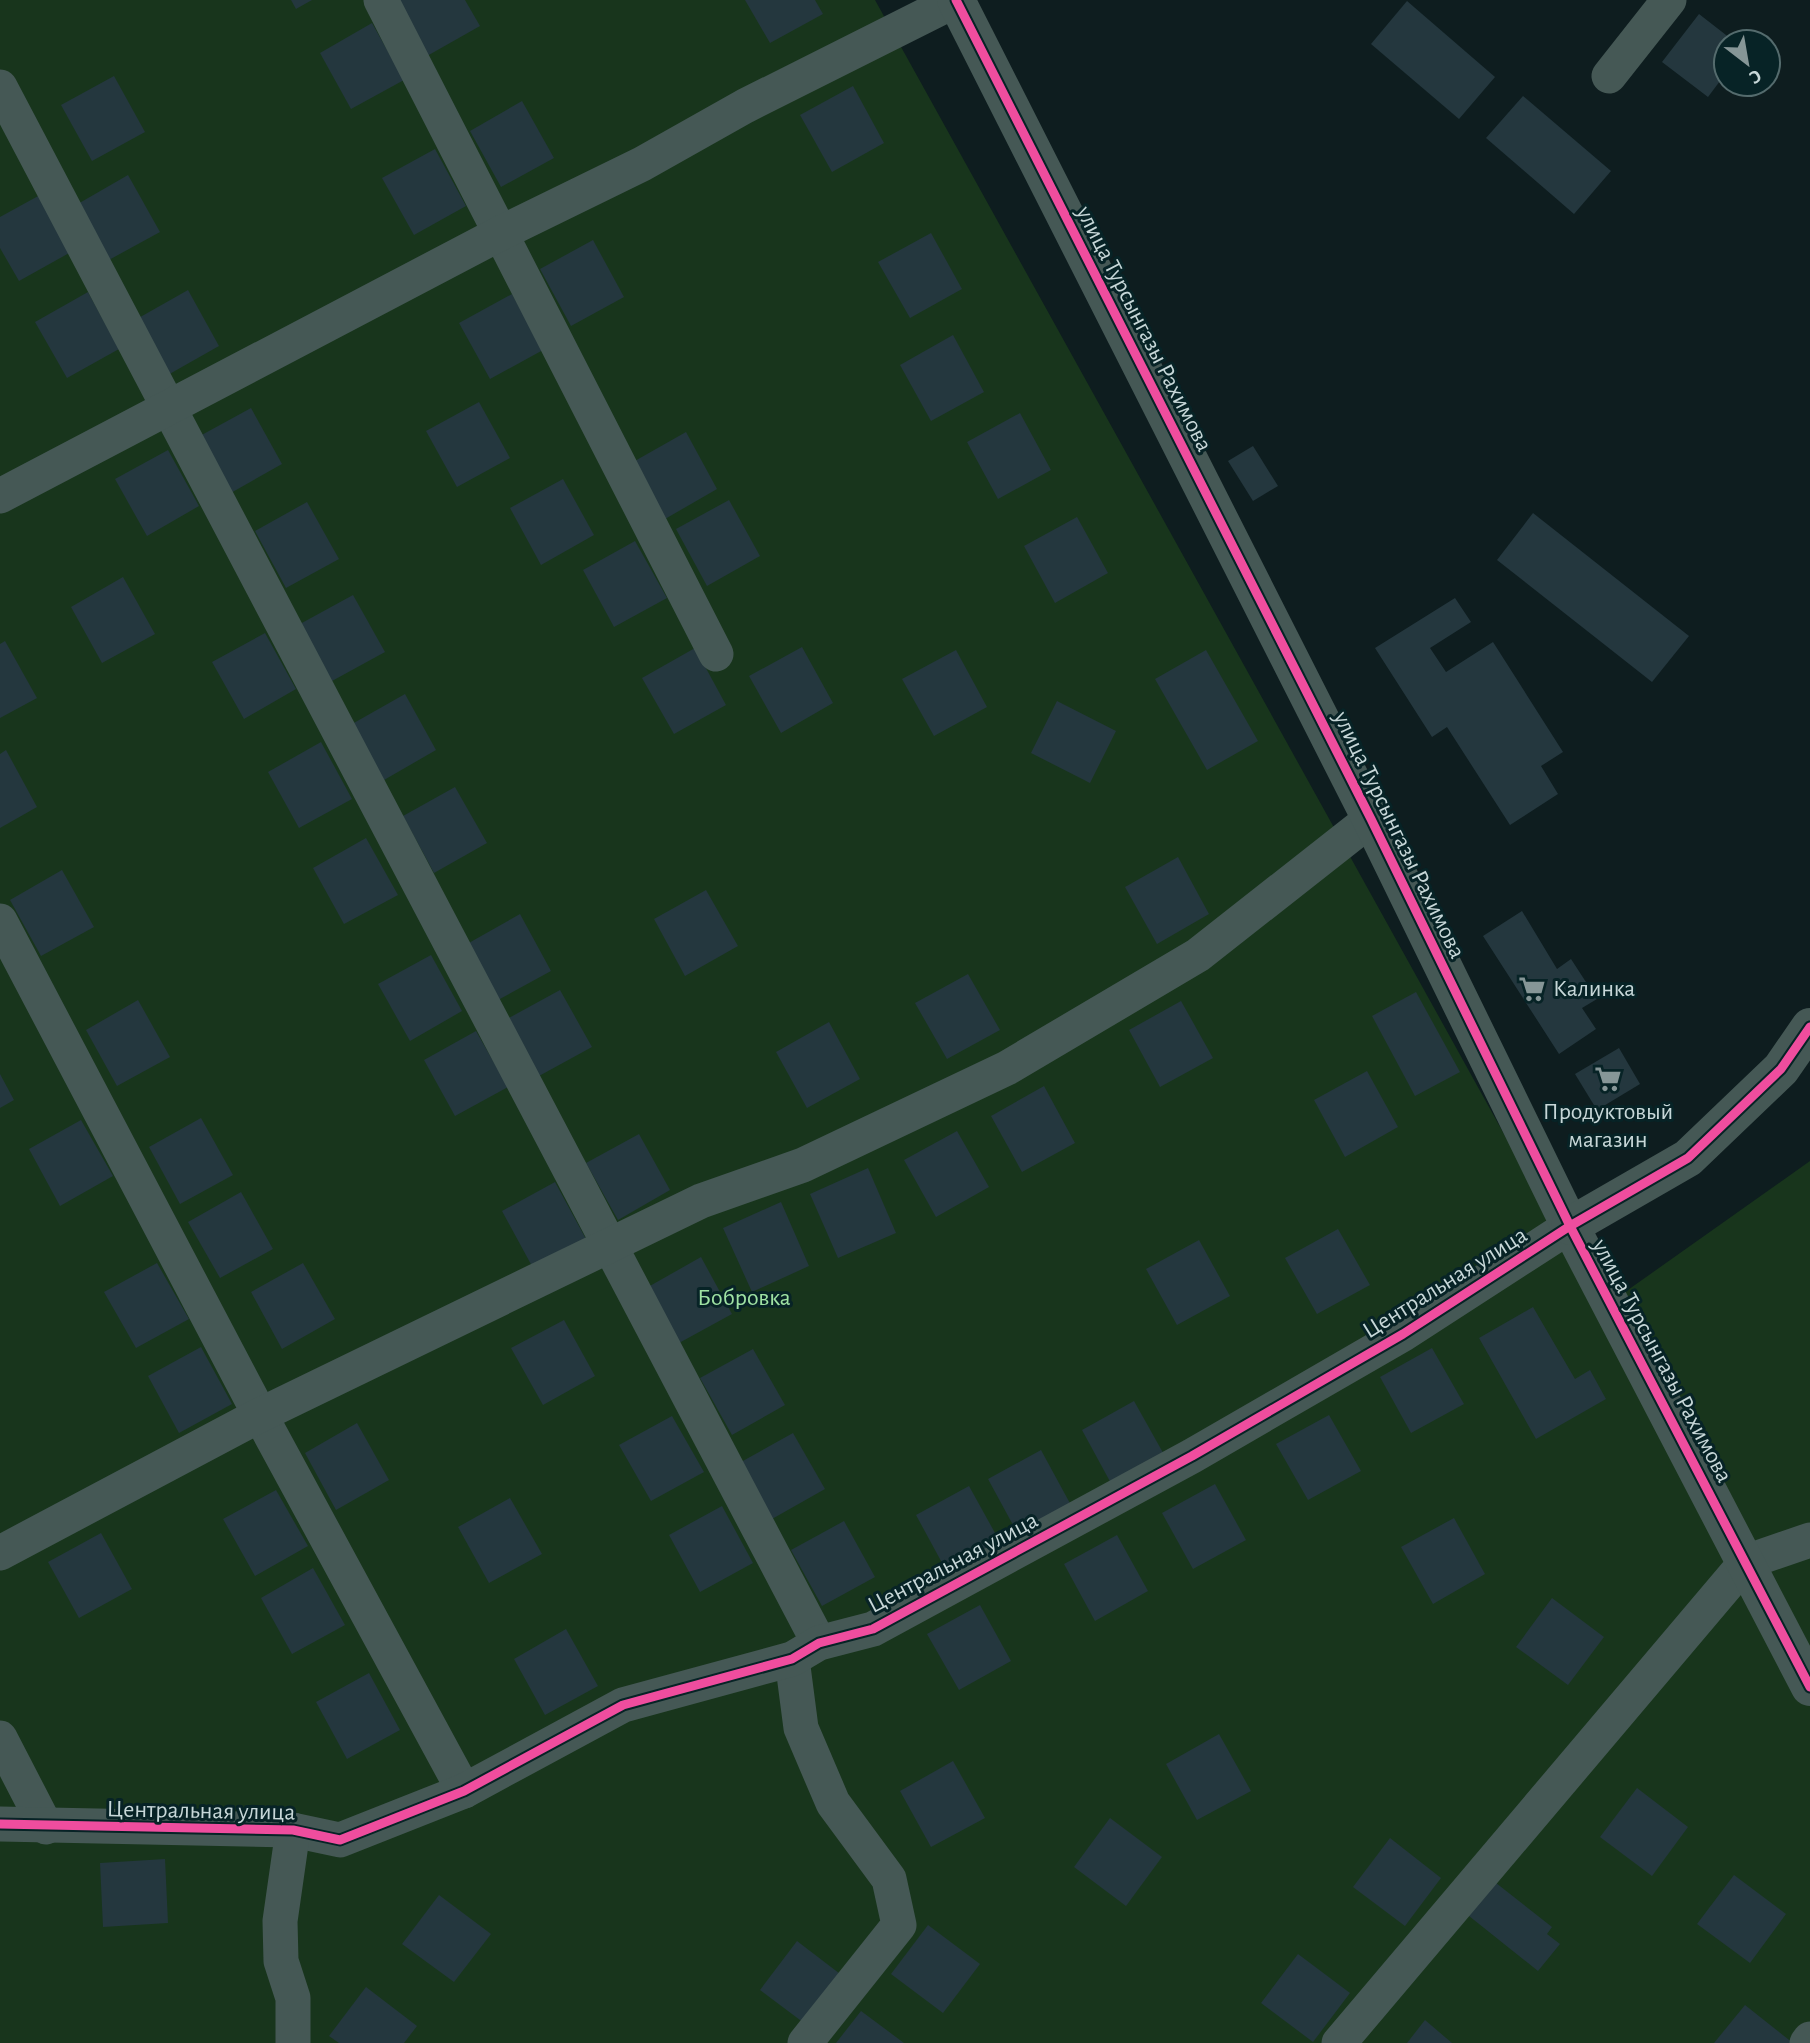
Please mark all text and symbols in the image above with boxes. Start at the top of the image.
north arrow [1712,28,1782,98]
text: С [1746,65,1764,87]
street label: улица Турсынгазы Рахимова [1071,202,1216,456]
street label: улица Турсынгазы Рахимова [1328,707,1469,962]
supermarket icon: Калинка [1517,974,1547,1004]
place label: Калинка [1553,977,1635,1001]
supermarket icon: Продуктовый магазин [1593,1064,1623,1094]
place label: Продуктовый магазин [1543,1100,1673,1152]
street label: Центральная улица [1359,1223,1531,1343]
street label: улица Турсынгазы Рахимова [1587,1234,1736,1487]
park label: Бобровка [697,1286,791,1310]
street label: Центральная улица [864,1508,1042,1618]
street label: Центральная улица [106,1797,296,1825]

